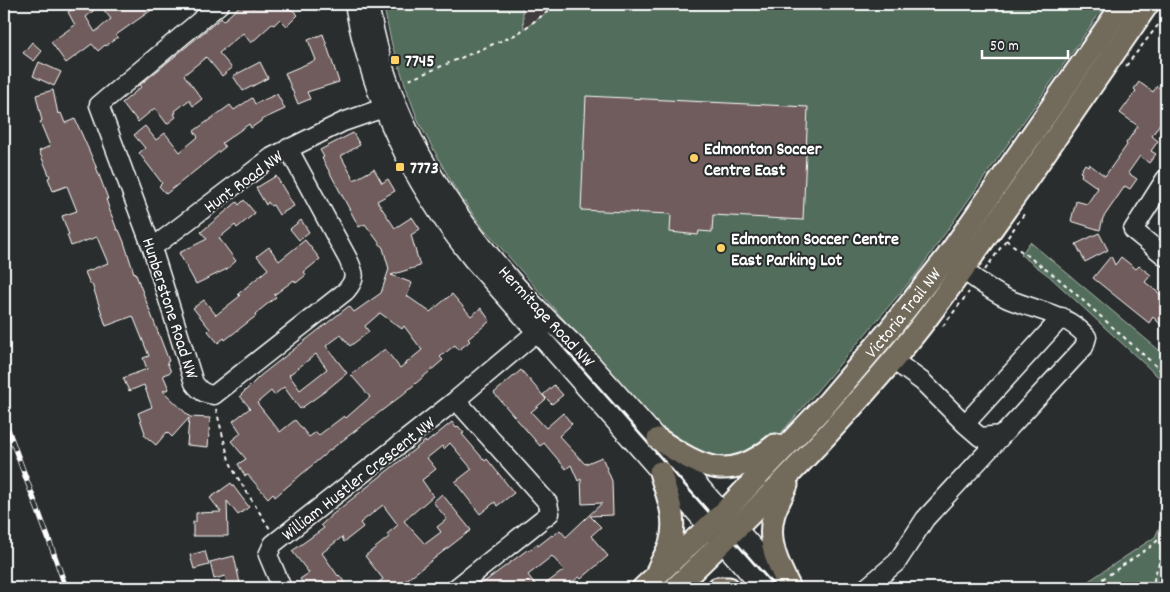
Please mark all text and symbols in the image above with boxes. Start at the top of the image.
scale bar [982,28,1069,60]
text: 50 m [990,36,1019,58]
place label: 7745 [405,50,435,75]
marker: 7745 [389,54,401,66]
place label: Edmonton Soccer Centre East [704,138,822,184]
street label: Hunt Road NW [199,145,290,220]
marker: Edmonton Soccer Centre East [688,152,700,164]
place label: 7773 [410,157,439,182]
marker: 7773 [394,161,406,173]
place label: Edmonton Soccer Centre East Parking Lot [731,228,899,274]
street label: Hunberstone Road NW [134,235,203,383]
marker: Edmonton Soccer Centre East Parking Lot [715,242,727,254]
street label: Hermitage Road NW [491,261,600,375]
street label: Victoria Trail NW [860,263,949,365]
street label: William Hustler Crescent NW [277,411,442,548]

